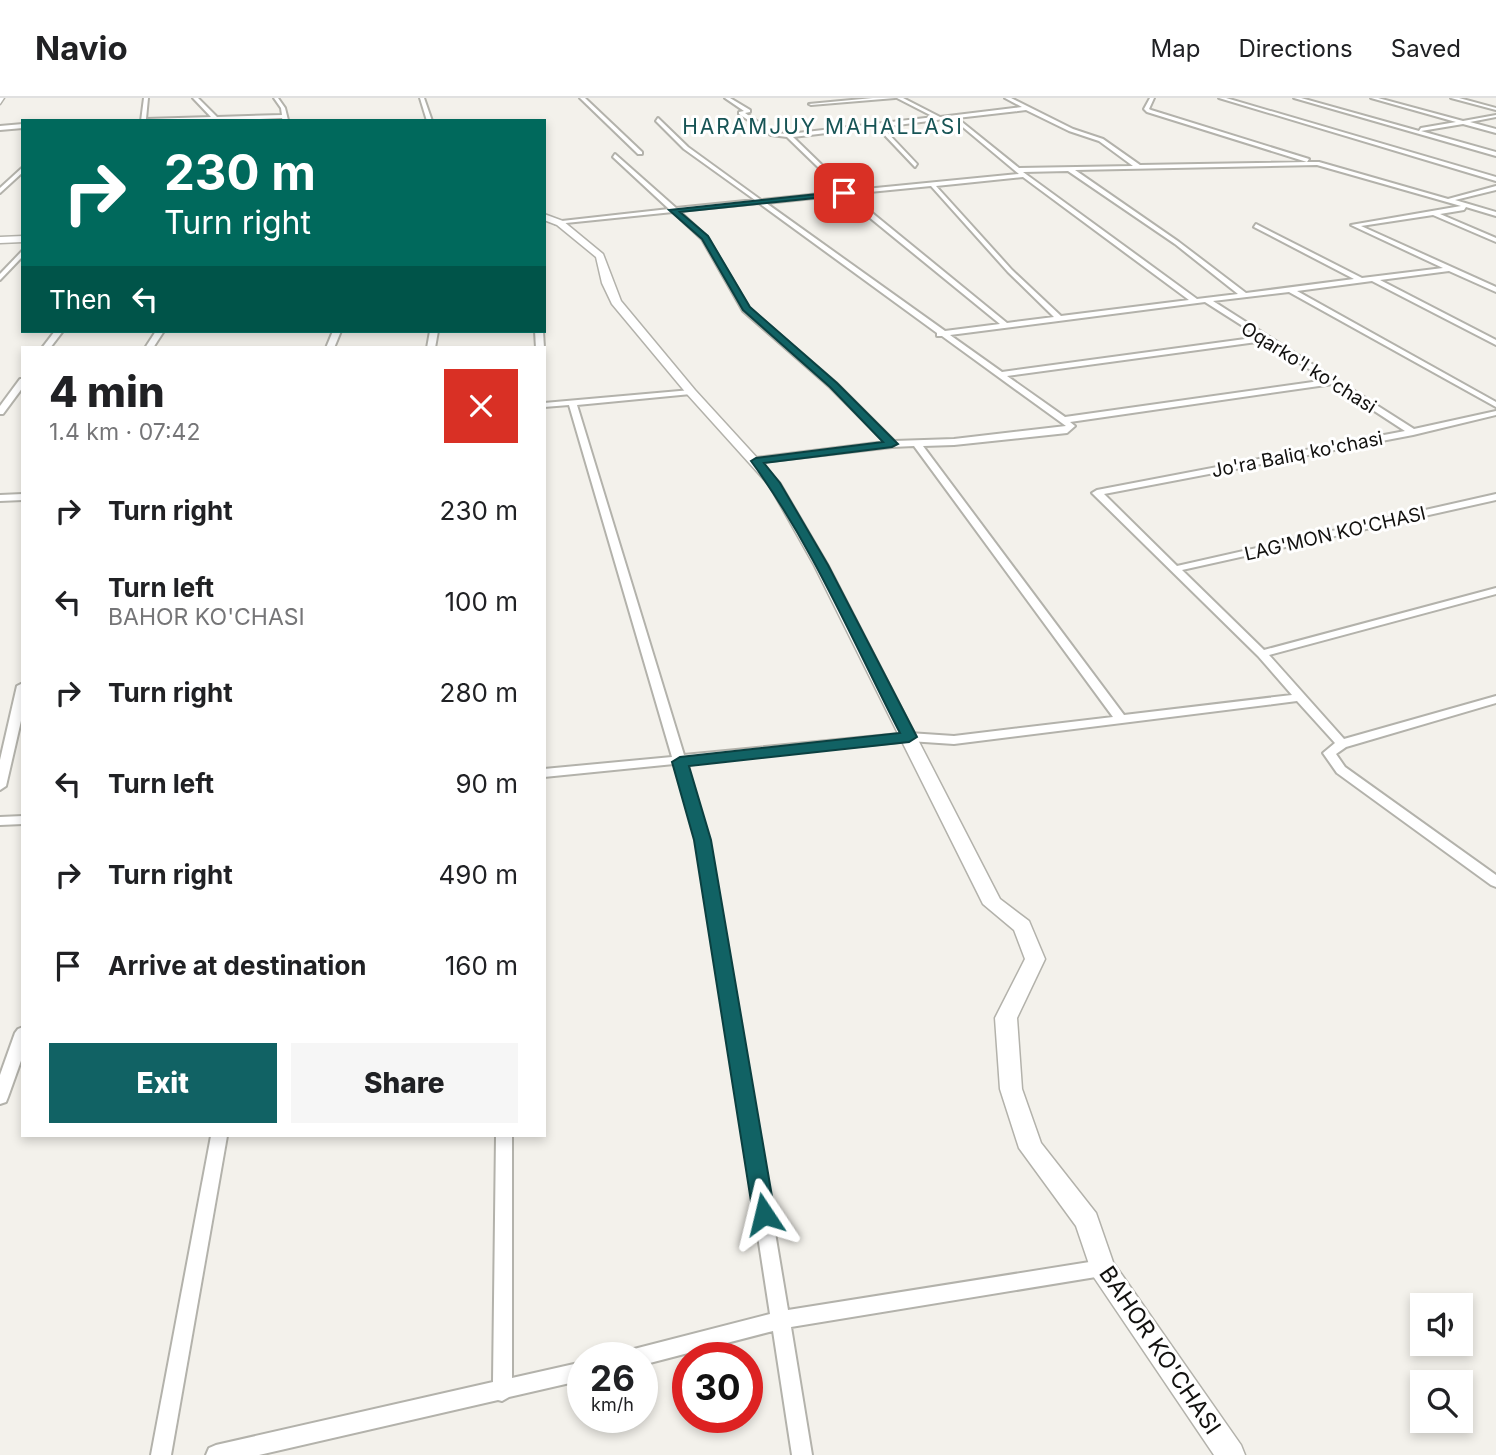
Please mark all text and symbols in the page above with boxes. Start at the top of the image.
text: Navio [35,28,128,68]
text: Map [1151,34,1200,63]
text: Directions [1238,34,1353,63]
text: Saved [1391,34,1461,63]
district label: HARAMJUY MAHALLASI [682,114,964,139]
text: 230 m [164,143,316,202]
icon: right [49,147,140,238]
pin [814,163,874,223]
icon: arrive [825,174,863,212]
text: Turn right [164,203,311,242]
icon: left [126,280,164,318]
text: Then [49,284,112,315]
street label: Oqarko'l ko'chasi [1237,317,1381,418]
text: 4 min [49,366,165,417]
button: close [444,369,518,443]
text: 1.4 km · 07:42 [49,418,200,446]
street label: Jo'ra Baliq ko'chasi [1209,427,1385,482]
icon: right [49,492,87,530]
text: Turn right [108,495,233,526]
text: 230 m [440,495,518,526]
street label: LAG'MON KO'CHASI [1242,501,1428,566]
text: Turn left [108,572,214,603]
icon: left [49,583,87,621]
text: 100 m [445,586,518,617]
text: BAHOR KO'CHASI [108,603,305,631]
icon: right [49,674,87,712]
text: Turn right [108,677,233,708]
text: 280 m [440,677,518,708]
icon: left [49,765,87,803]
text: Turn left [108,768,214,799]
text: 90 m [455,768,518,799]
icon: right [49,856,87,894]
text: Turn right [108,859,233,890]
text: 490 m [439,859,518,890]
icon: arrive [49,947,87,985]
text: Arrive at destination [108,950,367,981]
text: 160 m [445,950,518,981]
button: Exit [49,1043,277,1123]
button: Share [291,1043,518,1123]
position arrow [727,1177,801,1251]
street label: BAHOR KO'CHASI [1093,1261,1227,1439]
map controls [1410,1293,1473,1433]
button: sound [1410,1293,1473,1356]
speed limit sign: 30 [672,1342,763,1433]
text: 26 [590,1357,635,1399]
button: search [1410,1370,1473,1433]
text: km/h [591,1394,634,1415]

